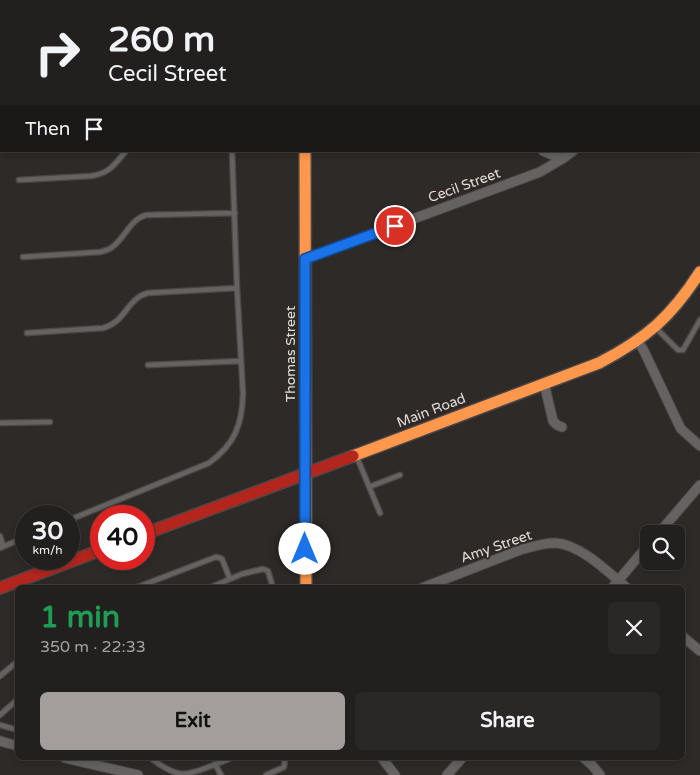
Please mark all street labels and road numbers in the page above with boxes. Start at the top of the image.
street label: Cecil Street [426,164,503,206]
street label: Thomas Street [282,305,299,402]
street label: Main Road [394,390,468,431]
street label: Amy Street [458,526,535,567]

